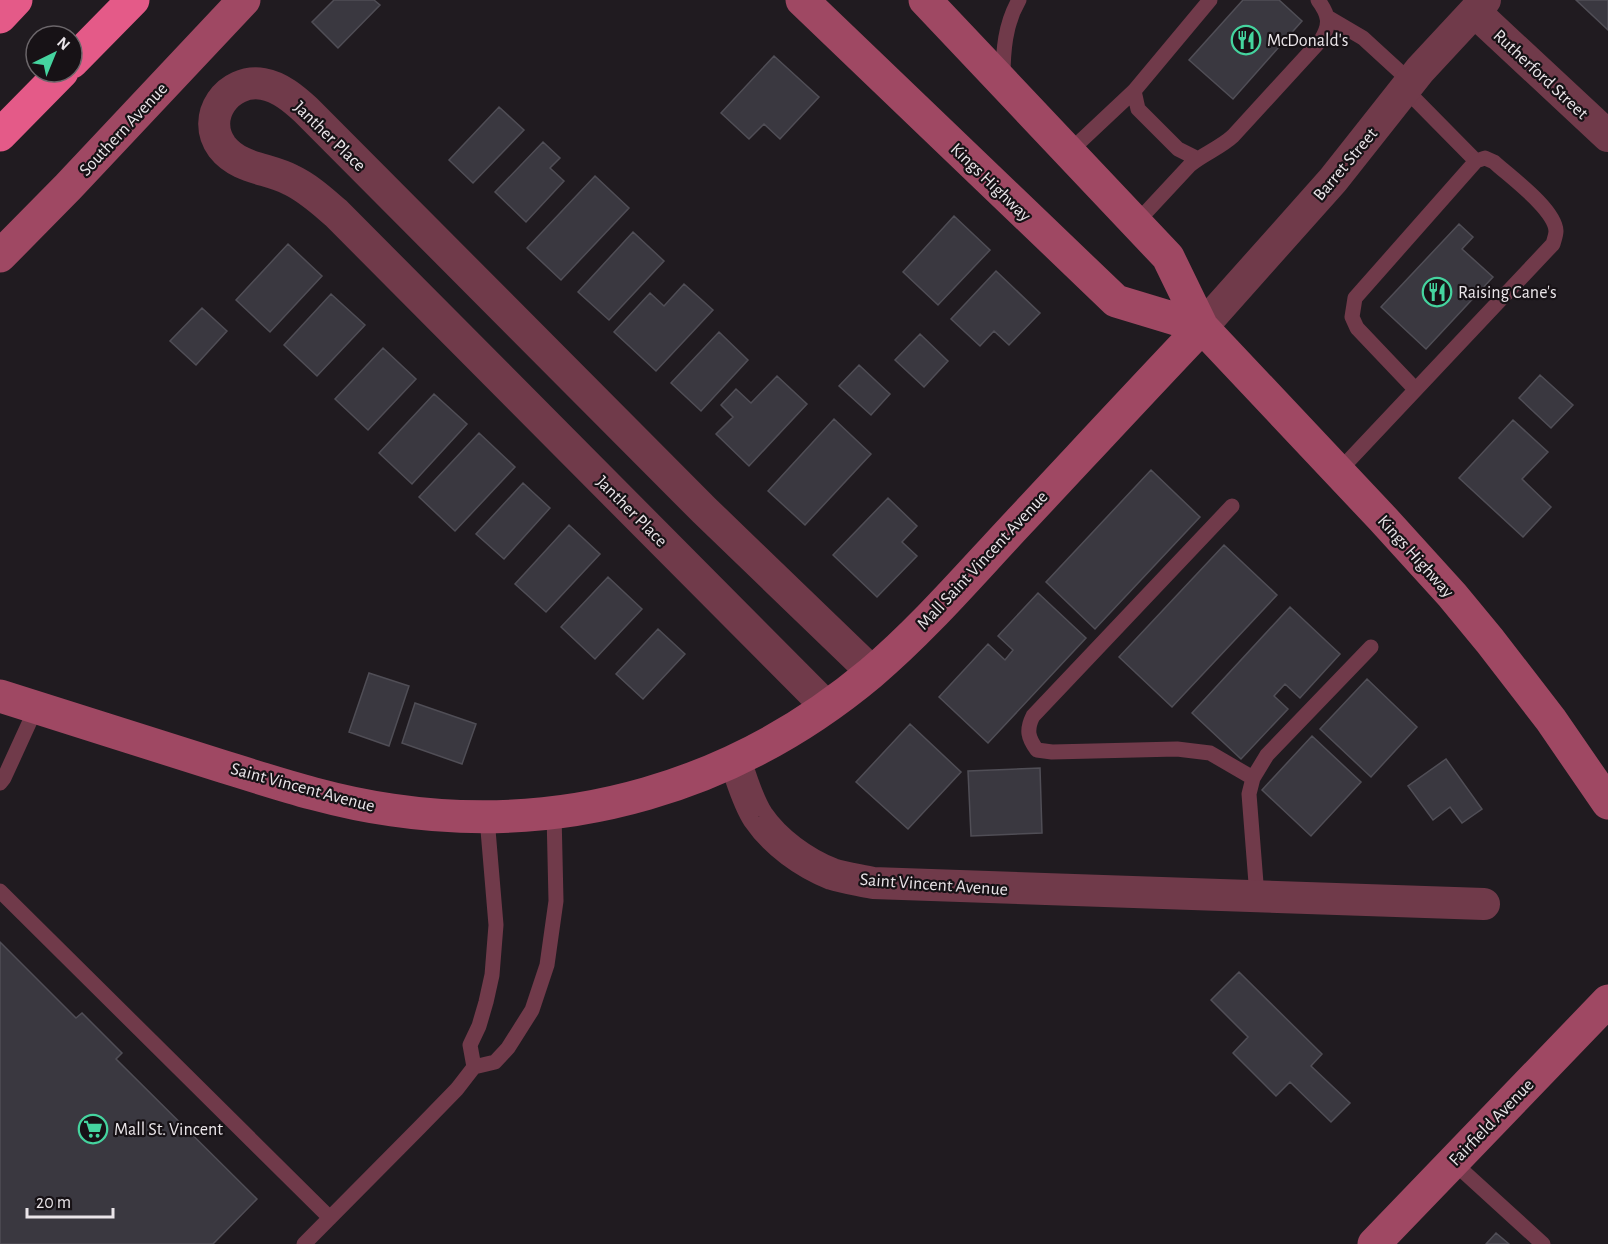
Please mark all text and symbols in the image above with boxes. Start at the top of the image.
north arrow [24,24,84,84]
restaurant icon: McDonald's [1230,24,1262,56]
street label: Rutherford Street [1489,26,1591,123]
place label: McDonald's [1267,32,1349,50]
text: N [54,34,73,53]
street label: Southern Avenue [76,80,171,180]
street label: Janther Place [290,98,369,175]
street label: Barret Street [1310,125,1381,204]
street label: Kings Highway [947,140,1034,226]
restaurant icon: Raising Cane's [1421,276,1453,308]
place label: Raising Cane's [1458,284,1557,302]
street label: Janther Place [592,473,670,551]
street label: Mall Saint Vincent Avenue [914,488,1052,634]
street label: Kings Highway [1374,512,1457,602]
street label: Saint Vincent Avenue [229,760,377,816]
street label: Saint Vincent Avenue [859,871,1009,899]
street label: Fairfield Avenue [1446,1076,1538,1170]
supermarket icon: Mall St. Vincent [77,1113,109,1145]
place label: Mall St. Vincent [114,1121,223,1139]
scale bar [27,1181,112,1219]
text: 20 m [36,1194,71,1212]

